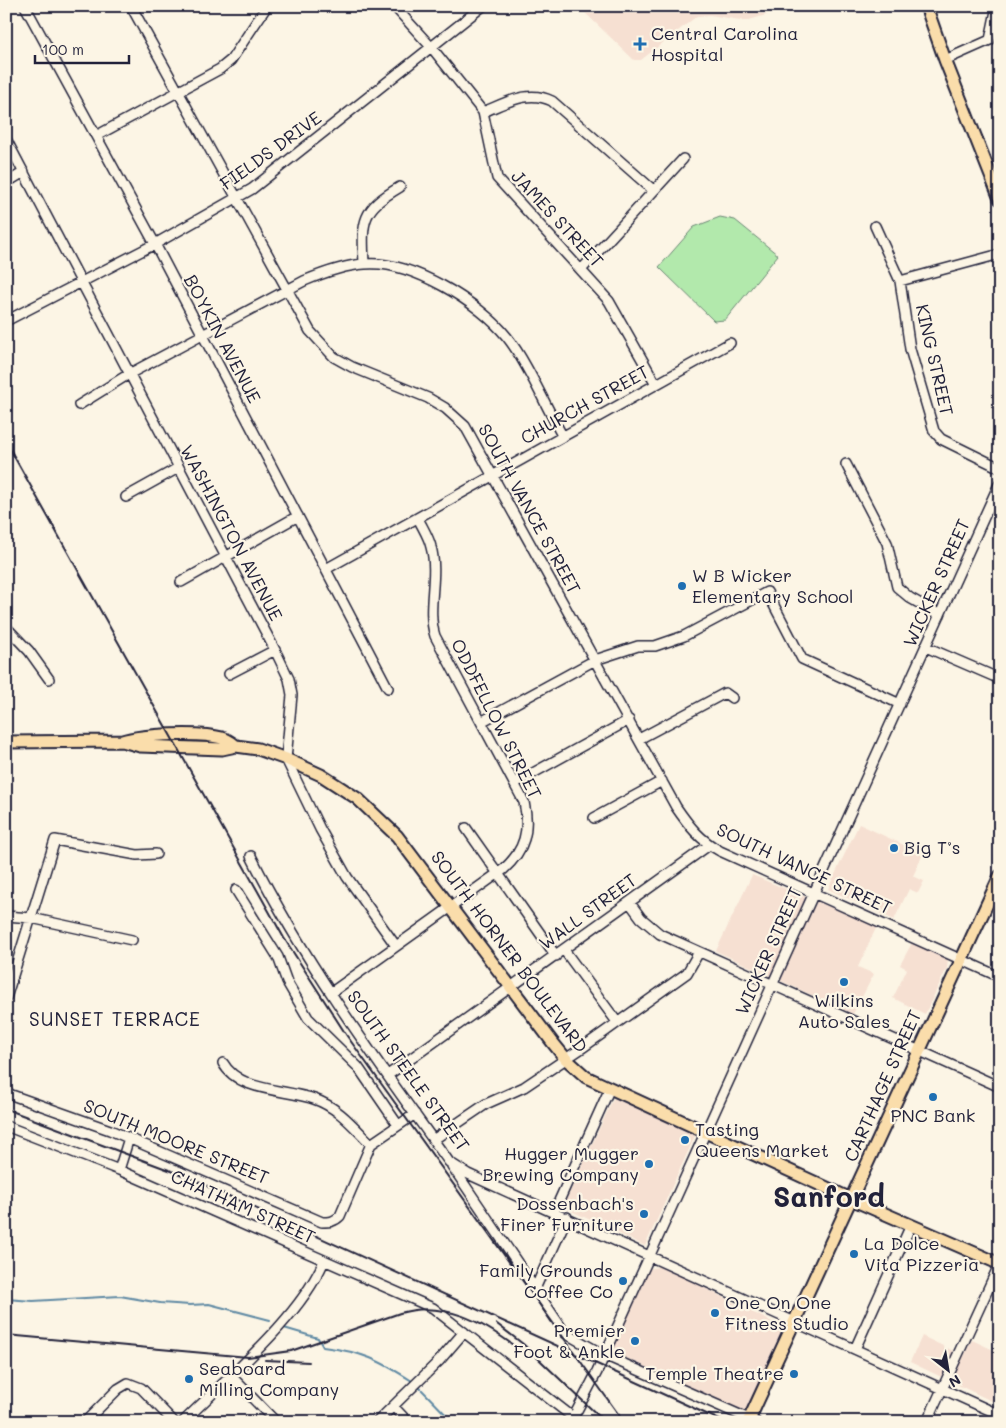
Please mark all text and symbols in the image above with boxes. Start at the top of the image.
place label: Central Carolina Hospital [651,21,798,66]
scale bar [35,32,129,64]
marker: Central Carolina Hospital [633,37,647,51]
text: 100 m [42,39,84,59]
street label: FIELDS DRIVE [215,105,326,195]
street label: JAMES STREET [506,164,609,272]
street label: BOYKIN AVENUE [179,270,267,407]
street label: KING STREET [911,302,959,418]
street label: CHURCH STREET [516,359,653,449]
street label: SOUTH VANCE STREET [473,419,587,598]
street label: WASHINGTON AVENUE [175,440,289,625]
street label: WICKER STREET [897,515,975,650]
place label: W B Wicker Elementary School [692,563,854,608]
marker: W B Wicker Elementary School [676,580,688,592]
street label: ODDFELLOW STREET [446,634,548,803]
street label: SOUTH VANCE STREET [713,817,896,919]
place label: Big T’s [904,835,961,859]
marker: Big T’s [888,842,900,854]
street label: SOUTH HORNER BOULEVARD [426,846,594,1057]
street label: WALL STREET [534,868,641,955]
street label: WICKER STREET [729,883,807,1018]
marker: Wilkins Auto Sales [838,976,850,988]
street label: SOUTH STEELE STREET [342,985,475,1156]
place label: Wilkins Auto Sales [798,988,890,1033]
district label: SUNSET TERRACE [29,1006,201,1031]
street label: CARTHAGE STREET [838,1006,926,1165]
marker: PNC Bank [927,1091,939,1103]
street label: SOUTH MOORE STREET [80,1093,273,1189]
place label: PNC Bank [891,1103,975,1127]
place label: Tasting Queens Market [695,1117,829,1162]
marker: Tasting Queens Market [679,1134,691,1146]
place label: Hugger Mugger Brewing Company [482,1141,639,1186]
marker: Hugger Mugger Brewing Company [643,1158,655,1170]
street label: CHATHAM STREET [167,1163,320,1249]
district label: Sanford [773,1178,885,1214]
place label: Dossenbach's Finer Furniture [500,1191,634,1236]
marker: Dossenbach's Finer Furniture [638,1208,650,1220]
place label: La Dolce Vita Pizzeria [864,1231,979,1276]
marker: La Dolce Vita Pizzeria [848,1248,860,1260]
place label: Family Grounds Coffee Co [479,1258,613,1303]
marker: Family Grounds Coffee Co [617,1275,629,1287]
place label: One On One Fitness Studio [725,1290,849,1335]
marker: One On One Fitness Studio [709,1307,721,1319]
place label: Premier Foot & Ankle [514,1318,625,1363]
marker: Premier Foot & Ankle [629,1335,641,1347]
north arrow [924,1346,974,1396]
place label: Seaboard Milling Company [199,1356,339,1401]
place label: Temple Theatre [645,1361,784,1385]
marker: Temple Theatre [788,1368,800,1380]
text: N [945,1371,964,1392]
marker: Seaboard Milling Company [183,1373,195,1385]

